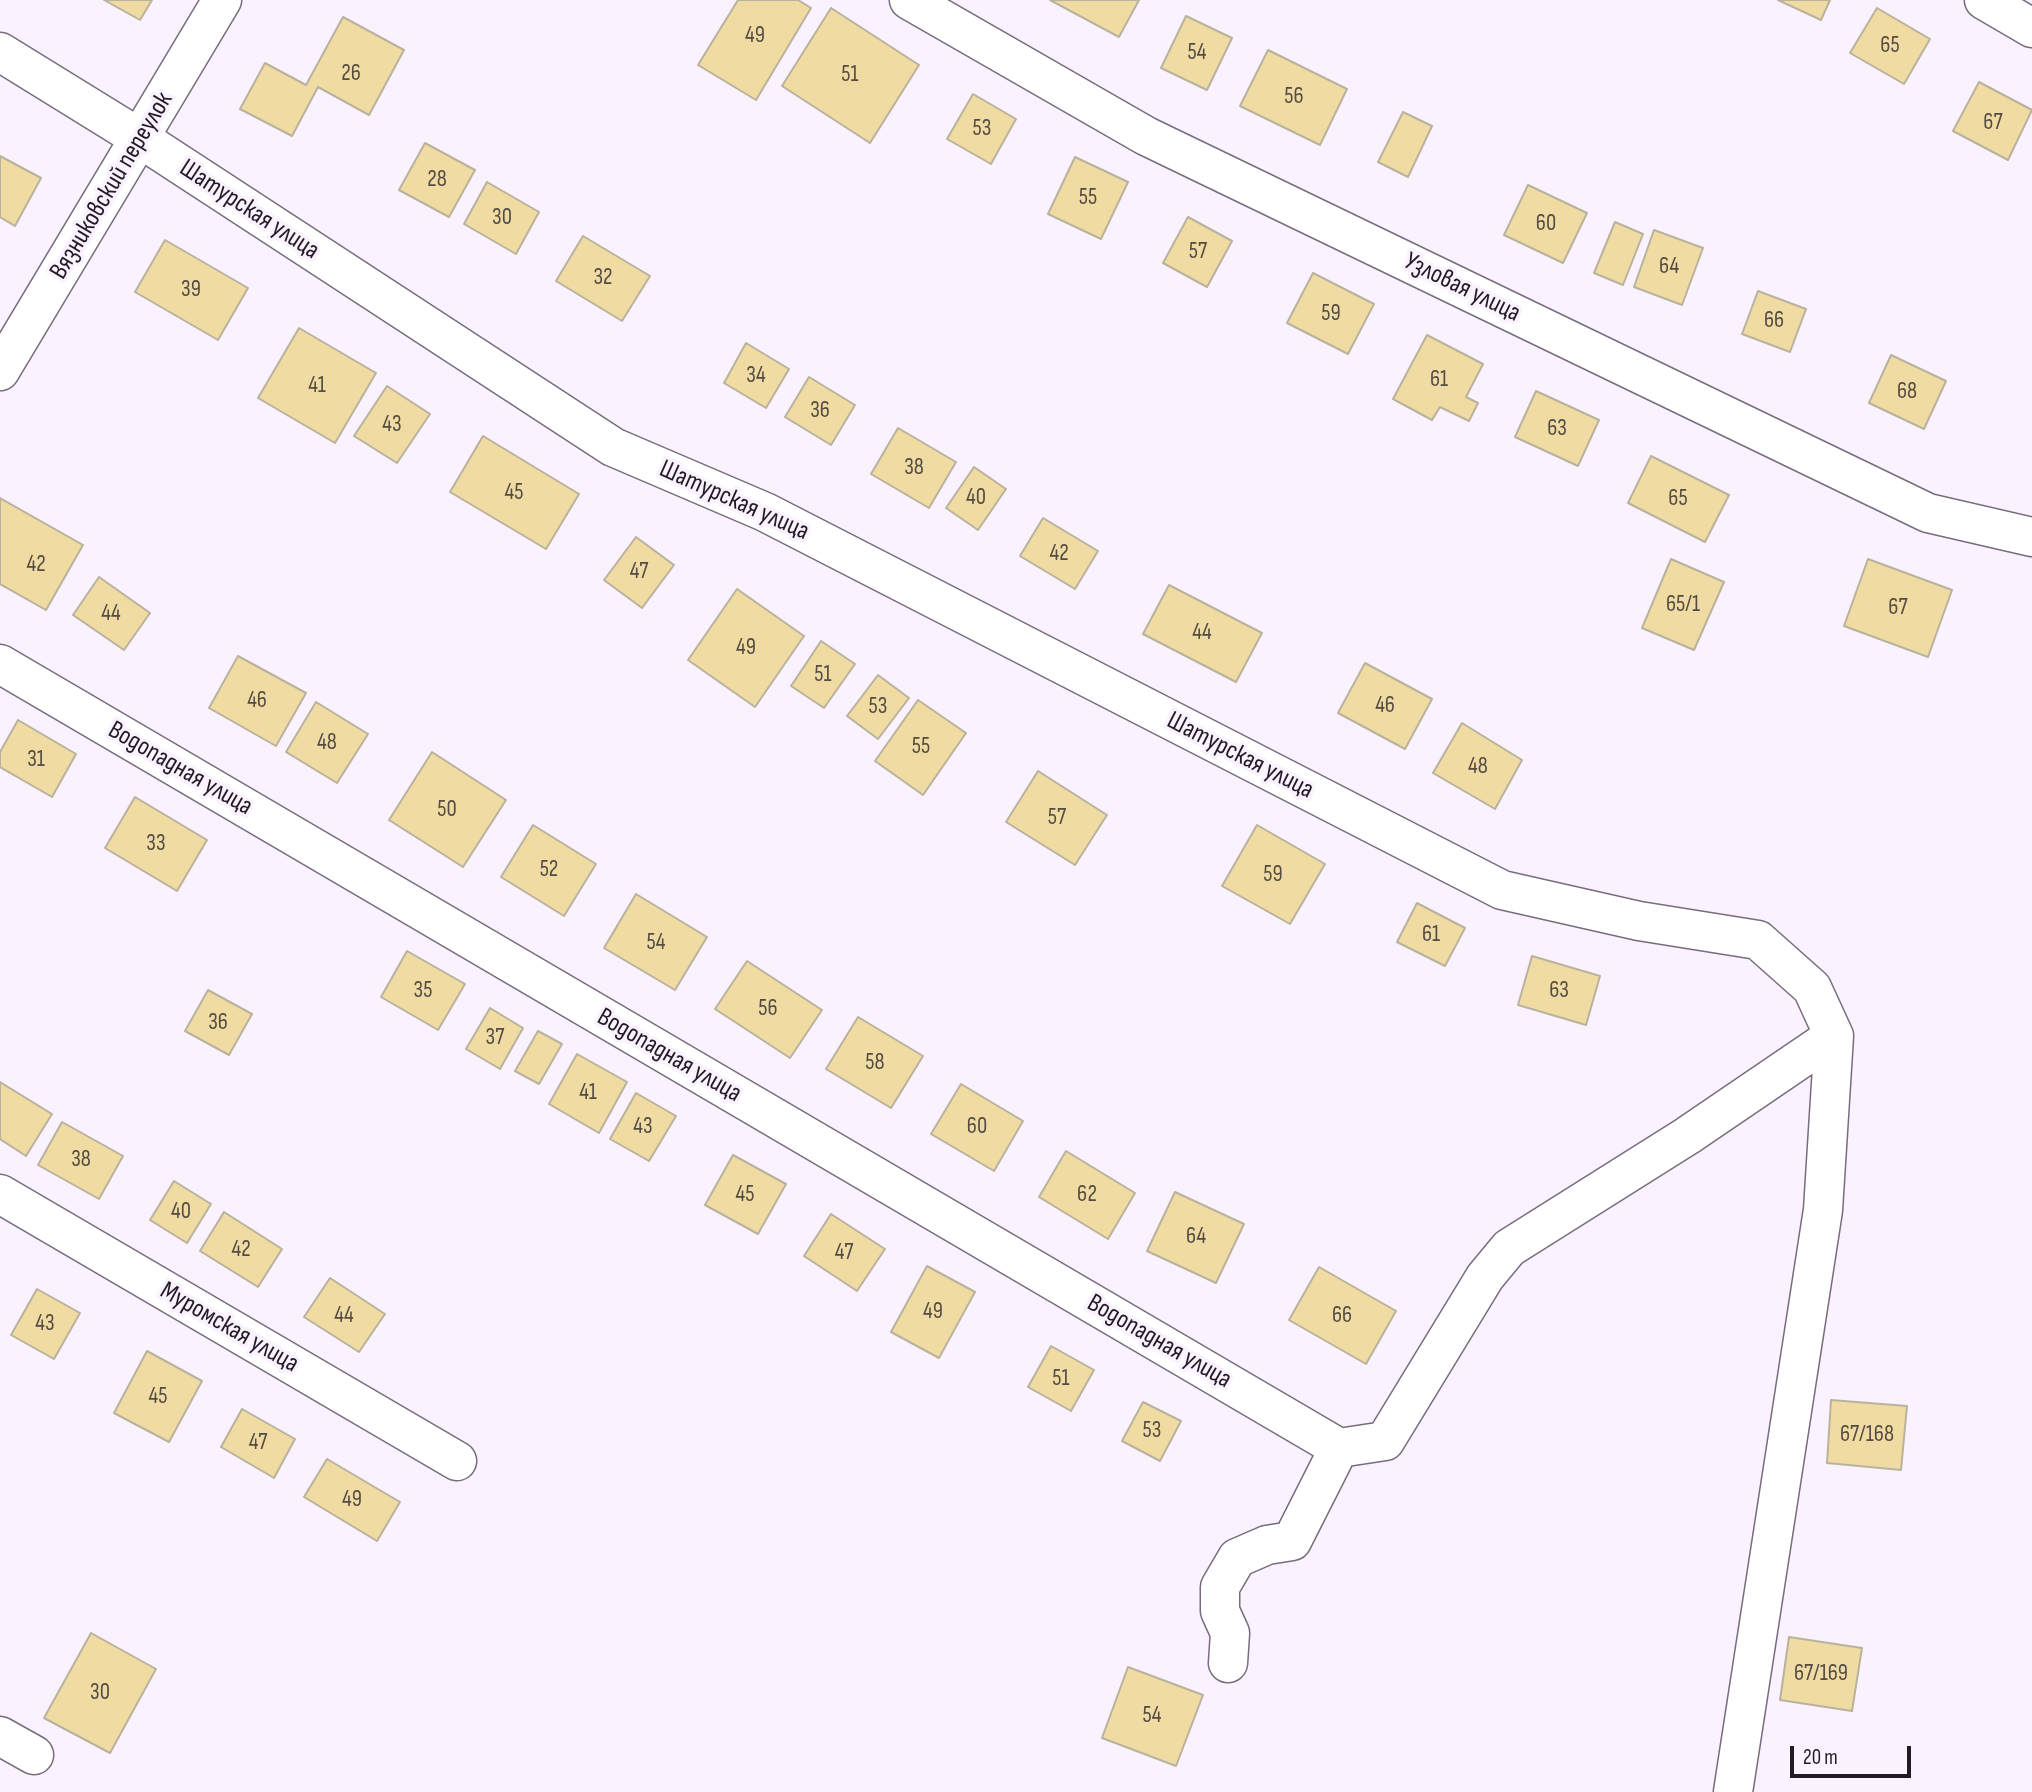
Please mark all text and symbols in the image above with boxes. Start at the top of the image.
house number: 49 [745,22,765,50]
house number: 65 [1880,32,1900,60]
house number: 54 [1188,39,1206,67]
house number: 26 [341,60,361,88]
house number: 51 [841,61,859,89]
house number: 56 [1284,83,1304,111]
street label: Вязниковский переулок [44,87,180,285]
house number: 67 [1983,109,2003,137]
house number: 53 [973,115,991,143]
street label: Шатурская улица [173,153,325,267]
house number: 28 [427,166,447,194]
house number: 55 [1079,184,1097,212]
house number: 30 [492,204,512,232]
house number: 60 [1536,210,1556,238]
house number: 57 [1189,238,1207,266]
street label: Узловая улица [1399,246,1525,330]
house number: 64 [1659,253,1679,281]
house number: 32 [593,264,613,292]
house number: 39 [181,276,201,304]
house number: 59 [1321,300,1341,328]
house number: 66 [1764,307,1784,335]
house number: 34 [746,362,766,390]
house number: 61 [1430,366,1448,394]
house number: 41 [308,372,326,400]
house number: 68 [1897,378,1917,406]
house number: 36 [810,397,830,425]
house number: 43 [382,411,402,439]
house number: 63 [1547,415,1567,443]
street label: Шатурская улица [654,454,814,548]
house number: 38 [904,454,924,482]
house number: 45 [505,479,523,507]
house number: 40 [966,484,986,512]
house number: 65 [1668,485,1688,513]
house number: 42 [1049,540,1069,568]
house number: 42 [26,551,46,579]
house number: 47 [630,558,648,586]
house number: 65/1 [1666,591,1700,619]
house number: 67 [1888,594,1908,622]
house number: 44 [101,600,121,628]
house number: 44 [1192,619,1212,647]
house number: 49 [736,634,756,662]
house number: 51 [814,661,832,689]
house number: 46 [247,687,267,715]
house number: 46 [1375,692,1395,720]
house number: 53 [869,693,887,721]
street label: Шатурская улица [1161,706,1319,806]
street label: Водопадная улица [102,715,258,823]
house number: 48 [317,729,337,757]
house number: 55 [912,733,930,761]
house number: 31 [27,746,45,774]
house number: 48 [1468,753,1488,781]
house number: 50 [437,796,457,824]
house number: 57 [1048,804,1066,832]
house number: 33 [146,830,166,858]
house number: 52 [540,856,558,884]
house number: 59 [1263,861,1283,889]
house number: 61 [1422,921,1440,949]
house number: 54 [647,929,665,957]
house number: 35 [414,977,432,1005]
house number: 63 [1549,977,1569,1005]
house number: 56 [758,995,778,1023]
street label: Водопадная улица [591,1002,747,1110]
house number: 36 [208,1009,228,1037]
house number: 37 [486,1024,504,1052]
house number: 58 [865,1049,885,1077]
house number: 41 [579,1079,597,1107]
house number: 43 [633,1113,653,1141]
house number: 60 [967,1113,987,1141]
house number: 38 [71,1146,91,1174]
house number: 45 [736,1181,754,1209]
house number: 62 [1077,1181,1097,1209]
house number: 40 [171,1198,191,1226]
house number: 64 [1186,1223,1206,1251]
house number: 42 [231,1236,251,1264]
house number: 47 [835,1239,853,1267]
street label: Муромская улица [154,1276,304,1380]
street label: Водопадная улица [1081,1288,1237,1396]
house number: 49 [923,1298,943,1326]
house number: 44 [334,1302,354,1330]
house number: 66 [1332,1302,1352,1330]
house number: 43 [35,1310,55,1338]
house number: 51 [1052,1365,1070,1393]
house number: 45 [149,1383,167,1411]
house number: 53 [1143,1417,1161,1445]
house number: 67/168 [1840,1421,1894,1449]
house number: 47 [249,1429,267,1457]
house number: 49 [342,1486,362,1514]
house number: 67/169 [1794,1660,1848,1688]
house number: 30 [90,1679,110,1707]
house number: 54 [1143,1702,1161,1730]
scale bar [1794,1732,1915,1776]
text: 20 m [1803,1745,1838,1770]

